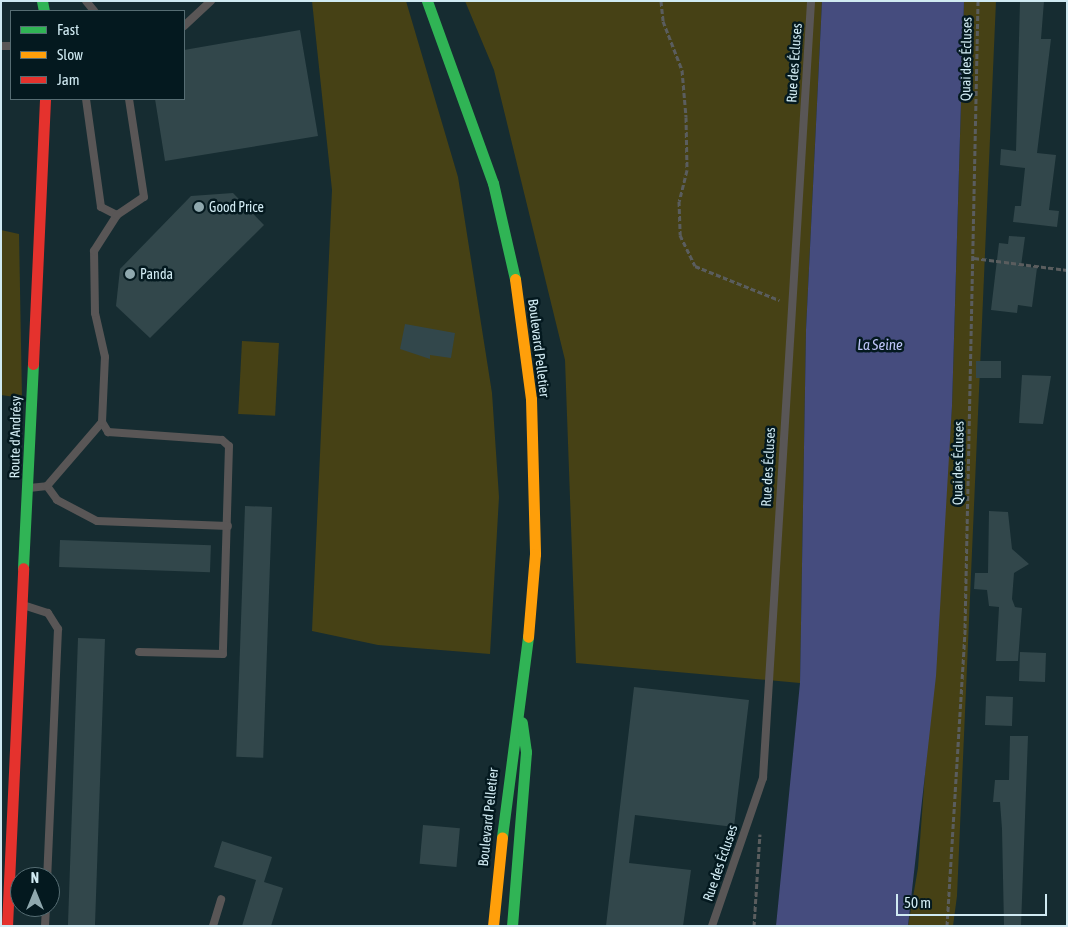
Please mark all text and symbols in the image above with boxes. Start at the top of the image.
legend [10,10,185,100]
street label: Quai des Écluses [957,17,975,101]
text: Fast [57,21,79,38]
street label: Rue des Écluses [783,23,805,103]
text: Slow [57,46,83,63]
text: Jam [57,71,80,88]
place label: Good Price [209,199,264,215]
marker: Good Price [193,201,205,213]
place label: Panda [140,266,173,282]
marker: Panda [124,268,136,280]
street label: Boulevard Pelletier [525,298,553,398]
water label: La Seine [857,336,903,354]
street label: Route d'Andrésy [6,395,24,479]
street label: Quai des Écluses [949,421,967,505]
street label: Rue des Écluses [758,427,778,507]
street label: Boulevard Pelletier [474,767,502,867]
street label: Rue des Écluses [699,823,741,903]
north arrow [10,867,60,917]
text: N [31,870,39,886]
scale bar [898,884,1049,916]
text: 50 m [904,894,931,911]

